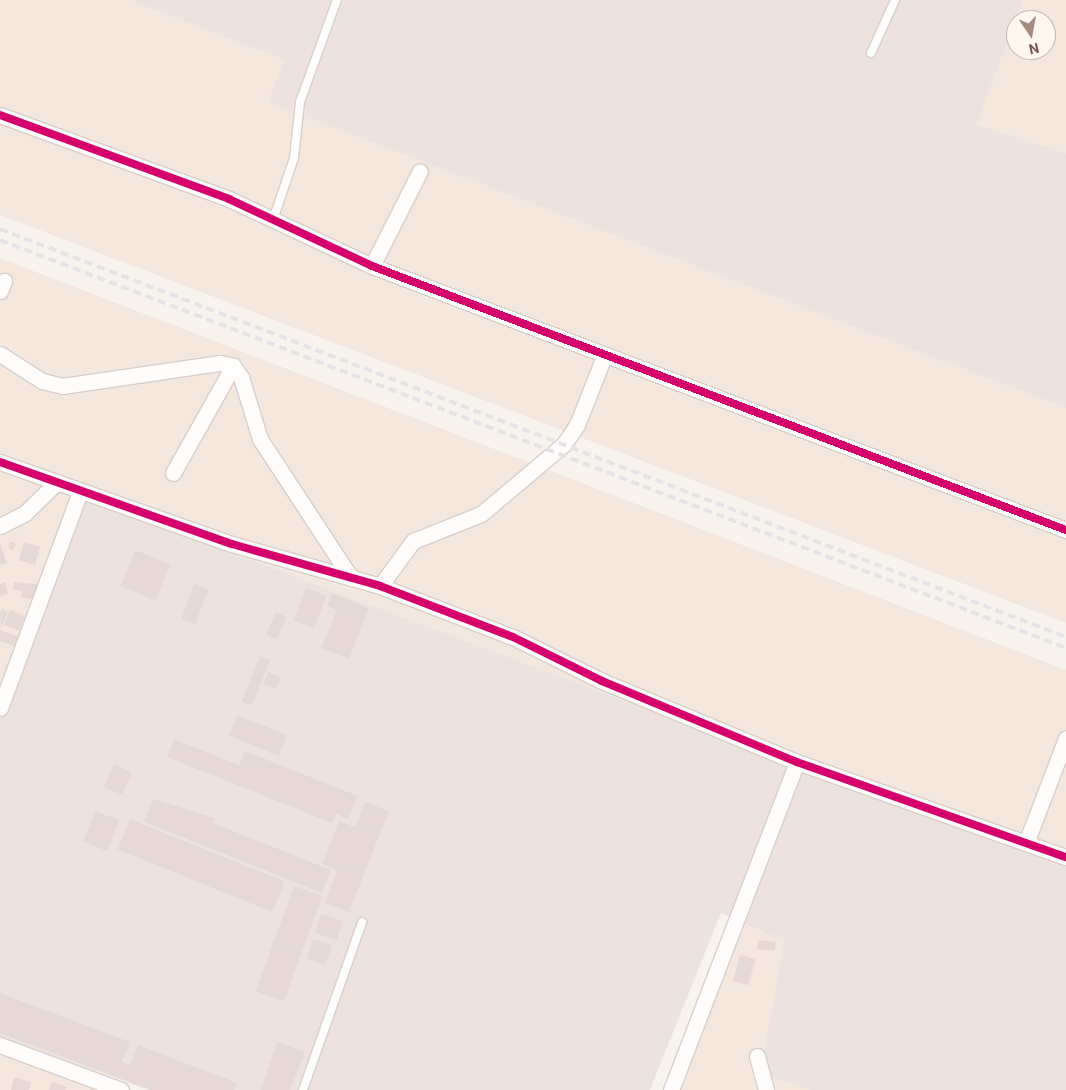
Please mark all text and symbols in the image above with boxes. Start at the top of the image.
north arrow [1006,10,1056,60]
text: N [1027,40,1040,58]

